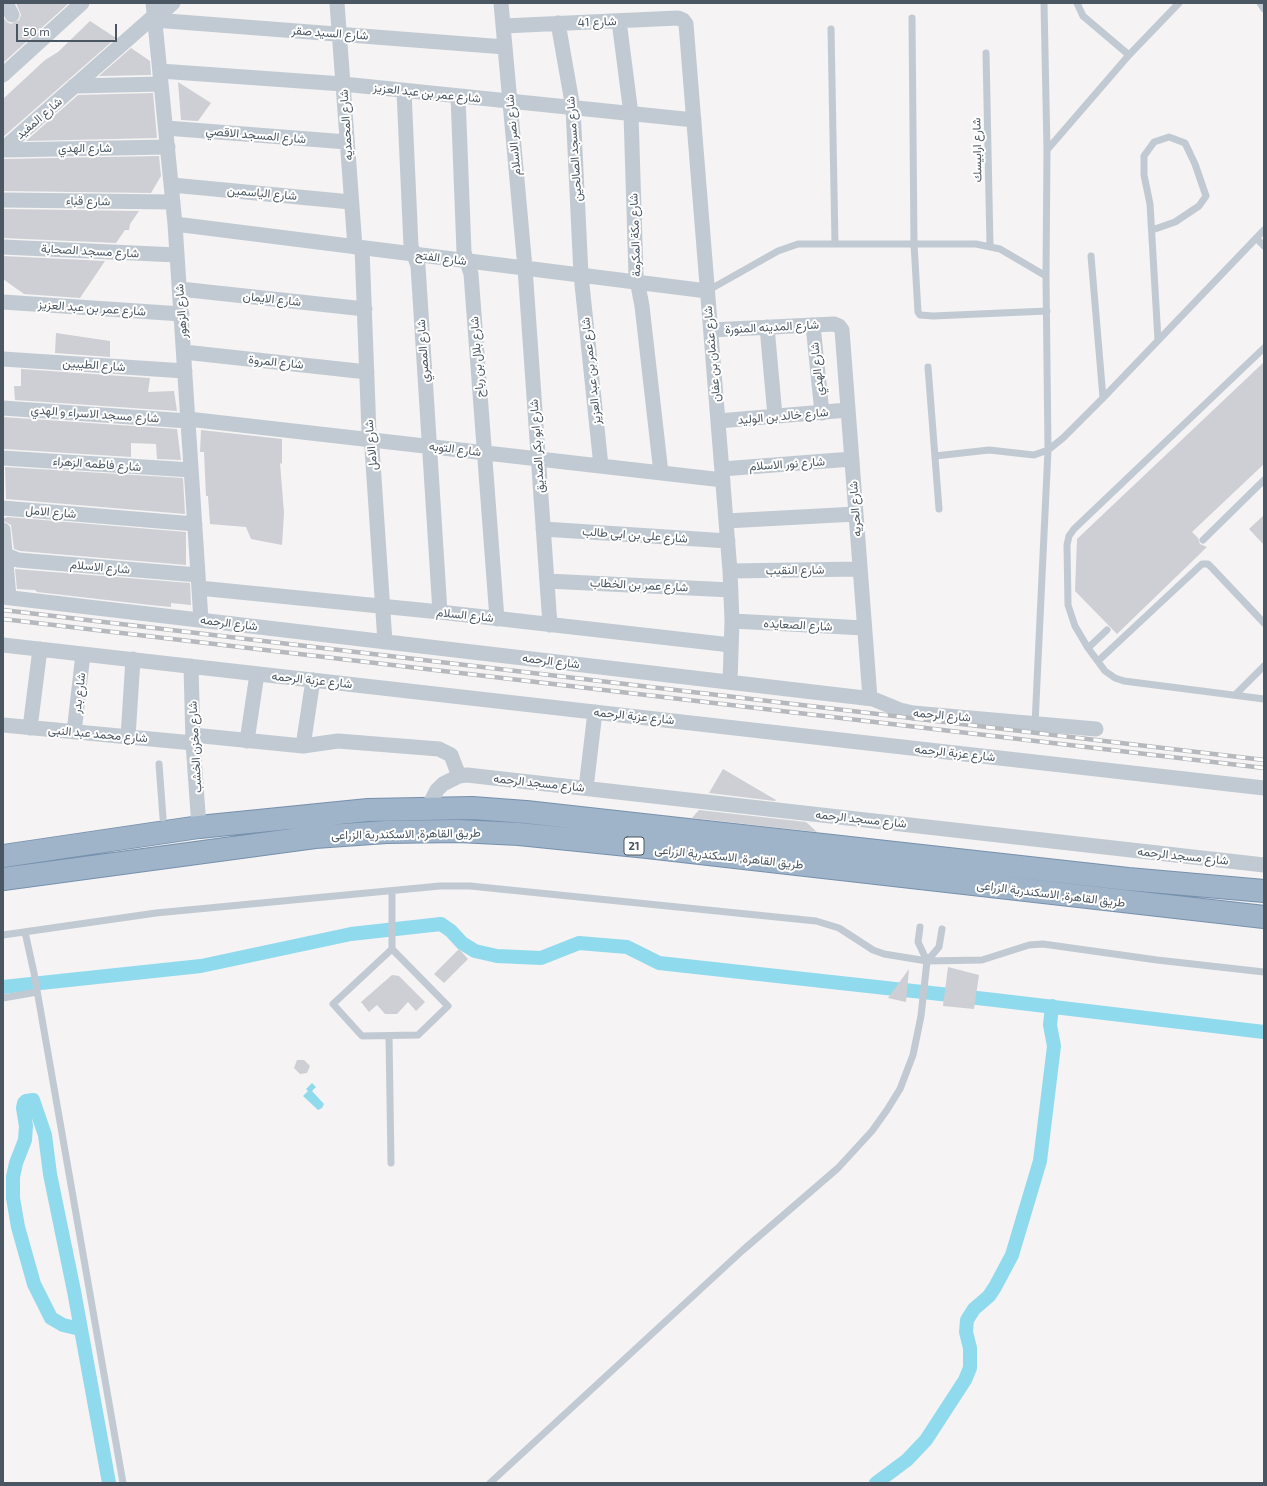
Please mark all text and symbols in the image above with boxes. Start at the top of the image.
street label: شارع 41 [577,14,617,30]
scale bar [18,16,119,42]
street label: شارع السيد صقر [291,23,369,43]
text: 50 m [23,24,50,38]
street label: شارع عمر بن عبد العزيز [372,80,482,106]
street label: شارع المحمديه [336,89,356,161]
street label: شارع المفيد [13,94,65,142]
street label: شارع نصر الاسلام [502,94,524,176]
street label: شارع مسجد الصالحين [563,96,585,202]
street label: شارع ارابيسك [969,118,985,182]
street label: شارع المسجد الاقصي [205,123,307,147]
street label: شارع الهدي [58,141,112,155]
street label: شارع الياسمين [226,183,298,203]
street label: شارع قباء [66,193,110,209]
street label: شارع مكة المكرمة [626,193,644,277]
street label: شارع مسجد الصحابة [41,241,139,261]
street label: شارع الفتح [415,248,467,268]
street label: شارع الزهور [172,283,190,339]
street label: شارع الايمان [242,289,302,309]
street label: شارع عمر بن عبد العزيز [38,297,146,319]
street label: شارع عثمان بن عفان [701,305,723,403]
street label: شارع بلال بن رباح [467,316,487,398]
street label: شارع عمر بن عبد العزيز [578,316,604,426]
street label: شارع المدينه المنورة [725,317,819,337]
street label: شارع المصري [414,319,432,383]
street label: شارع الهدي [807,341,827,397]
street label: شارع المروة [248,352,304,372]
street label: شارع الطيبين [62,356,126,374]
street label: شارع ابو بكر الصديق [527,399,547,493]
street label: شارع مسجد الاسراء و الهدي [30,402,160,426]
street label: شارع خالد بن الوليد [737,405,829,427]
street label: شارع الامل [362,419,380,471]
street label: شارع التوبه [428,439,482,459]
street label: شارع فاطمه الزهراء [52,454,142,474]
street label: شارع نور الاسلام [749,454,825,474]
street label: شارع الحريه [846,481,864,537]
street label: شارع الامل [25,503,77,521]
street label: شارع على بن ابى طالب [582,524,688,546]
street label: شارع الاسلام [69,557,131,577]
street label: شارع النقيب [766,562,824,578]
street label: شارع عمر بن الخطاب [590,575,688,595]
street label: شارع السلام [436,605,494,625]
street label: شارع الرحمه [199,612,259,634]
street label: شارع الصعايده [763,616,833,634]
street label: شارع الرحمه [521,650,581,672]
street label: شارع عزبة الرحمه [271,669,353,691]
street label: شارع بدر [69,672,89,714]
street label: شارع مخزن الخشب [185,701,205,793]
street label: شارع عزبة الرحمه [593,705,675,727]
street label: شارع الرحمه [913,705,971,725]
street label: شارع محمد عبد النبى [47,722,149,746]
street label: شارع عزبة الرحمه [914,742,996,764]
street label: شارع مسجد الرحمه [493,771,585,795]
street label: شارع مسجد الرحمه [815,807,907,831]
street label: طريق القاهرة, الاسكندرية الزراعى [331,825,481,843]
road number: 21 [624,837,644,855]
street label: طريق القاهرة, الاسكندرية الزراعى [654,842,804,872]
street label: شارع مسجد الرحمه [1137,844,1229,868]
street label: طريق القاهرة, الاسكندرية الزراعى [976,878,1126,910]

